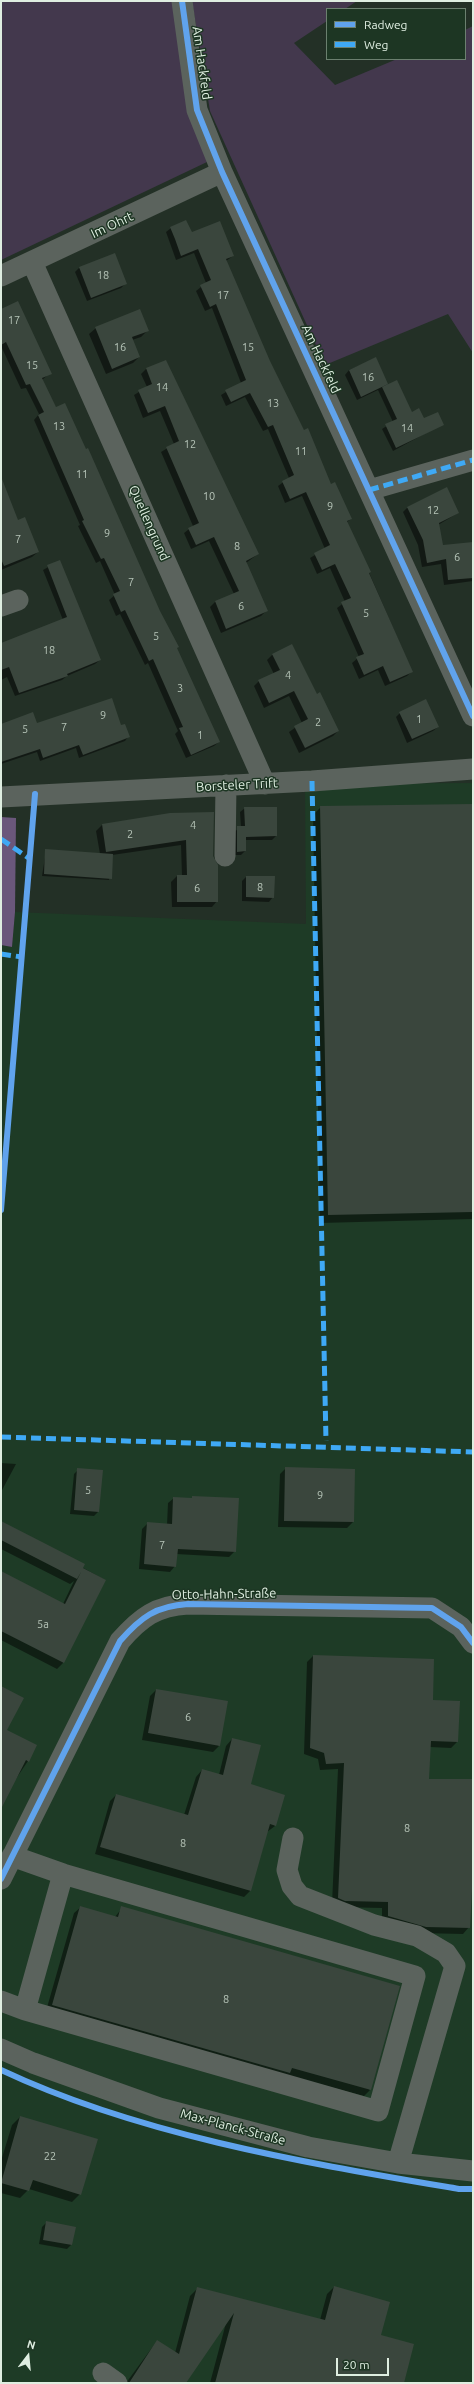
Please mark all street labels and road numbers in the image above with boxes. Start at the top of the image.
street label: Am Hackfeld [189,25,215,101]
street label: Im Ohrt [88,208,136,242]
street label: Am Hackfeld [298,322,344,396]
street label: Quellengrund [125,483,173,563]
street label: Borsteler Trift [196,775,278,795]
street label: Otto-Hahn-Straße [172,1585,276,1603]
street label: Max-Planck-Straße [179,2105,287,2149]

